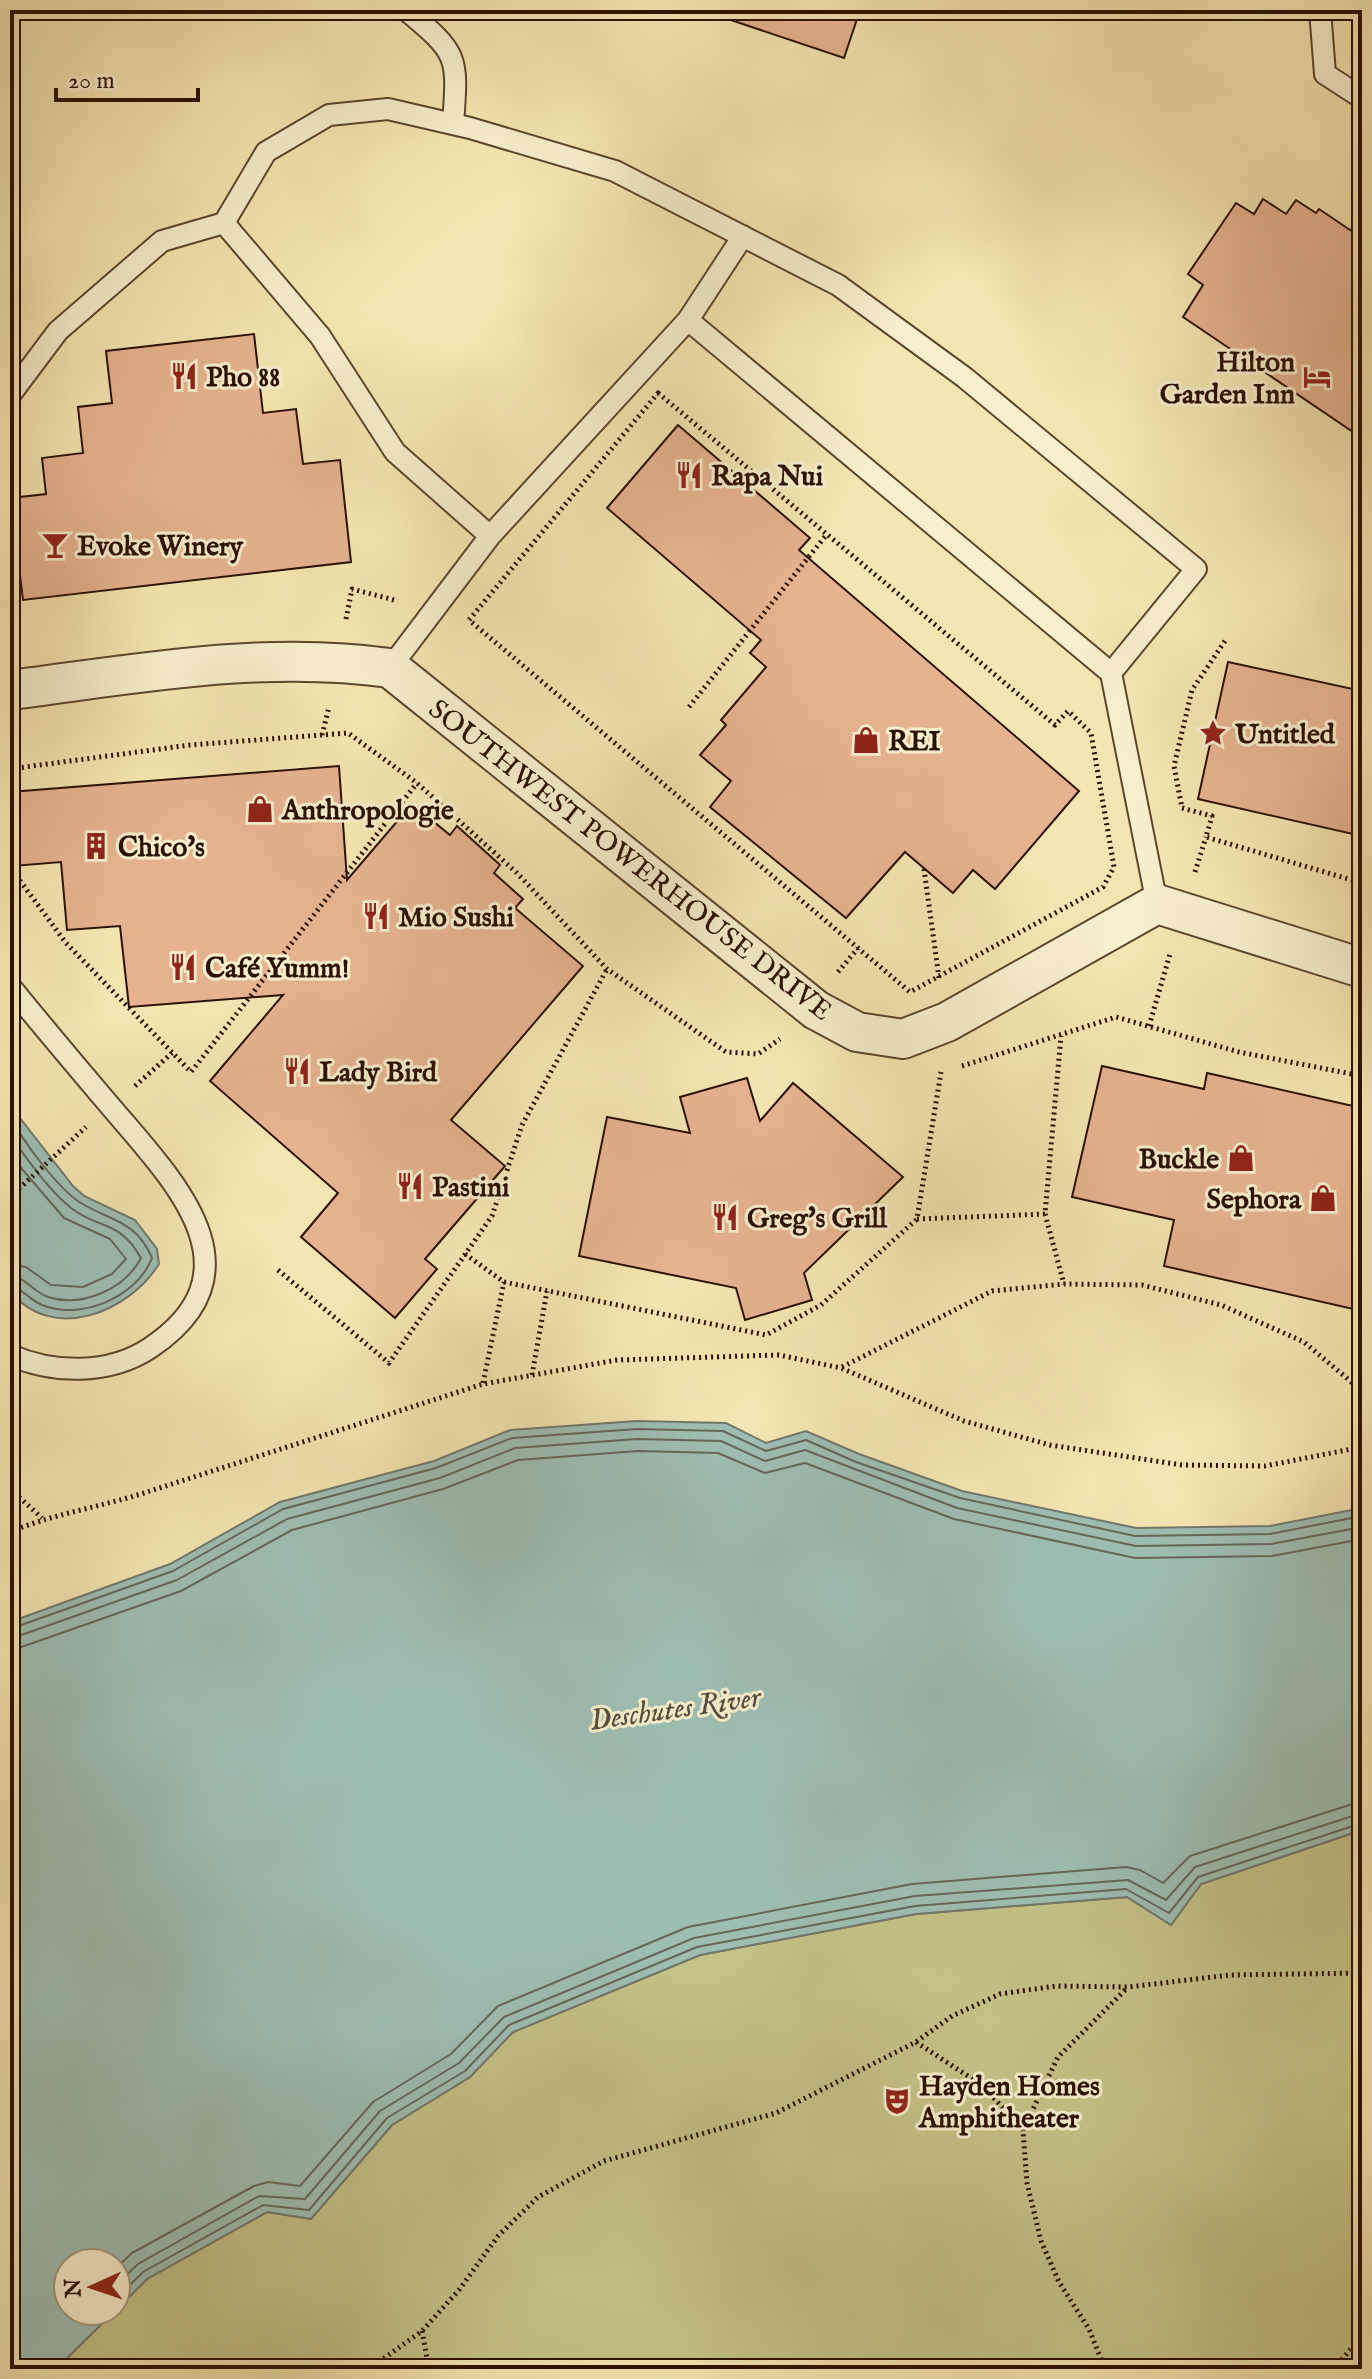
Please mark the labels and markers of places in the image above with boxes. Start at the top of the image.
place label: Hilton Garden Inn [1160,346,1295,413]
restaurant icon: Pho 88 [169,361,199,391]
place label: Pho 88 [206,361,280,396]
hotel icon: Hilton Garden Inn [1302,362,1332,392]
restaurant icon: Rapa Nui [674,460,704,490]
place label: Rapa Nui [711,460,824,495]
bar icon: Evoke Winery [40,530,70,560]
place label: Evoke Winery [77,530,244,565]
place icon: Untitled [1198,718,1228,748]
place label: Untitled [1235,718,1336,753]
shop icon: REI [851,725,881,755]
place label: REI [888,725,941,760]
shop icon: Anthropologie [245,794,275,824]
place label: Anthropologie [281,794,454,829]
building icon: Chico's [81,831,111,861]
place label: Chico's [118,831,205,866]
restaurant icon: Mio Sushi [361,901,391,931]
place label: Mio Sushi [398,901,515,936]
restaurant icon: Café Yumm! [168,952,198,982]
place label: Café Yumm! [205,952,349,987]
restaurant icon: Lady Bird [282,1056,312,1086]
place label: Lady Bird [319,1056,438,1091]
place label: Buckle [1139,1143,1219,1178]
shop icon: Buckle [1226,1143,1256,1173]
restaurant icon: Pastini [395,1171,425,1201]
place label: Pastini [432,1171,510,1206]
place label: Sephora [1207,1183,1302,1218]
shop icon: Sephora [1308,1183,1338,1213]
restaurant icon: Greg's Grill [710,1202,740,1232]
place label: Greg's Grill [747,1202,888,1237]
place label: Hayden Homes Amphitheater [918,2070,1100,2137]
theatre icon: Hayden Homes Amphitheater [882,2086,912,2116]

